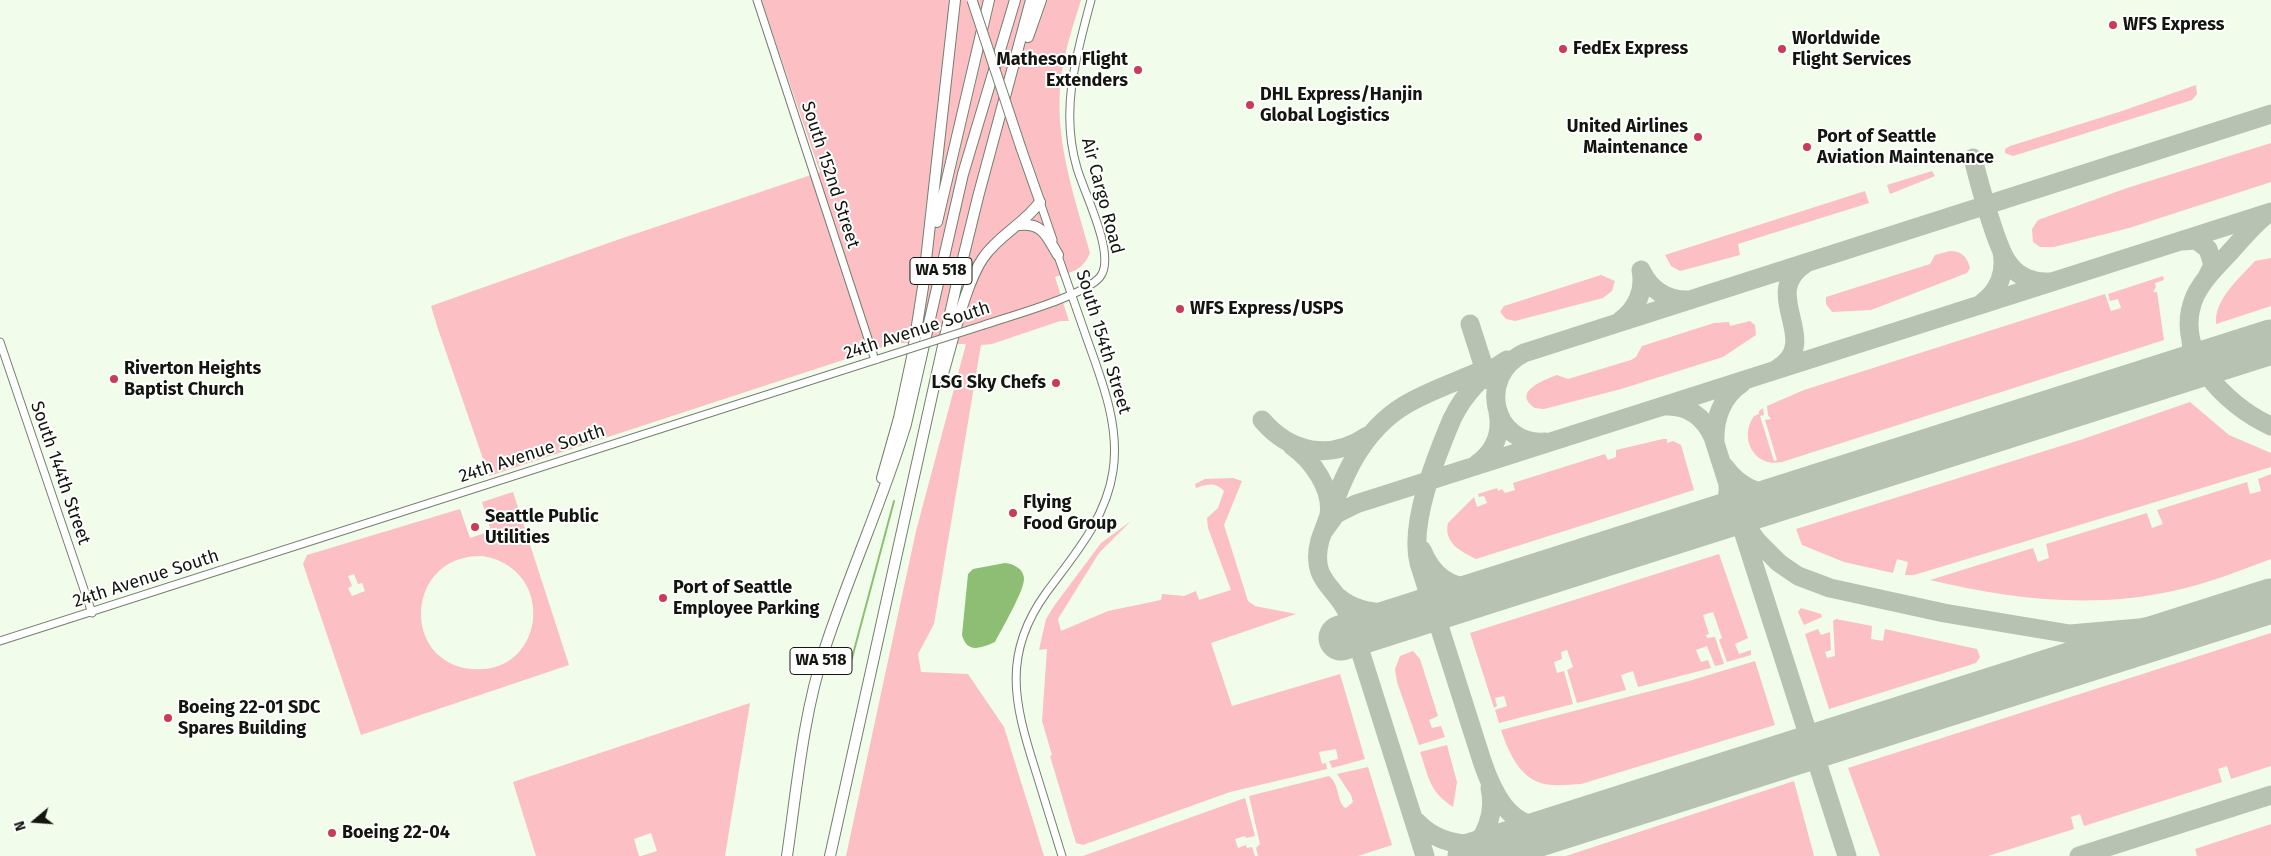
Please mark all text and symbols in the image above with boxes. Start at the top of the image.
place label: WFS Express [2123,14,2225,36]
marker: WFS Express [2107,19,2119,31]
place label: Worldwide Flight Services [1792,28,1911,70]
place label: FedEx Express [1573,38,1688,60]
marker: FedEx Express [1557,43,1569,55]
marker: Worldwide Flight Services [1776,43,1788,55]
place label: Matheson Flight Extenders [997,49,1128,92]
marker: Matheson Flight Extenders [1132,64,1144,76]
place label: DHL Express/Hanjin Global Logistics [1260,84,1423,126]
street label: South 152nd Street [796,99,864,251]
marker: DHL Express/Hanjin Global Logistics [1244,99,1256,111]
place label: United Airlines Maintenance [1567,116,1688,158]
place label: Port of Seattle Aviation Maintenance [1817,126,1994,168]
marker: United Airlines Maintenance [1692,131,1704,143]
street label: Air Cargo Road [1076,136,1128,256]
marker: Port of Seattle Aviation Maintenance [1801,141,1813,153]
road number: WA 518 [910,258,972,284]
street label: South 154th Street [1071,267,1135,417]
street label: 24th Avenue South [841,297,993,365]
place label: WFS Express/USPS [1190,298,1344,320]
marker: WFS Express/USPS [1174,303,1186,315]
place label: Riverton Heights Baptist Church [124,358,261,400]
place label: LSG Sky Chefs [931,372,1046,394]
marker: Riverton Heights Baptist Church [108,373,120,385]
marker: LSG Sky Chefs [1050,377,1062,389]
street label: South 144th Street [25,398,95,548]
street label: 24th Avenue South [456,420,608,488]
place label: Flying Food Group [1023,492,1117,534]
place label: Seattle Public Utilities [485,506,599,548]
marker: Flying Food Group [1007,507,1019,519]
marker: Seattle Public Utilities [469,521,481,533]
street label: 24th Avenue South [70,545,222,613]
place label: Port of Seattle Employee Parking [673,577,819,620]
marker: Port of Seattle Employee Parking [657,592,669,604]
road number: WA 518 [790,648,852,674]
place label: Boeing 22-01 SDC Spares Building [178,697,320,740]
marker: Boeing 22-01 SDC Spares Building [162,712,174,724]
north arrow [10,796,60,846]
text: N [11,819,30,833]
place label: Boeing 22-04 [342,822,450,844]
marker: Boeing 22-04 [326,827,338,839]

